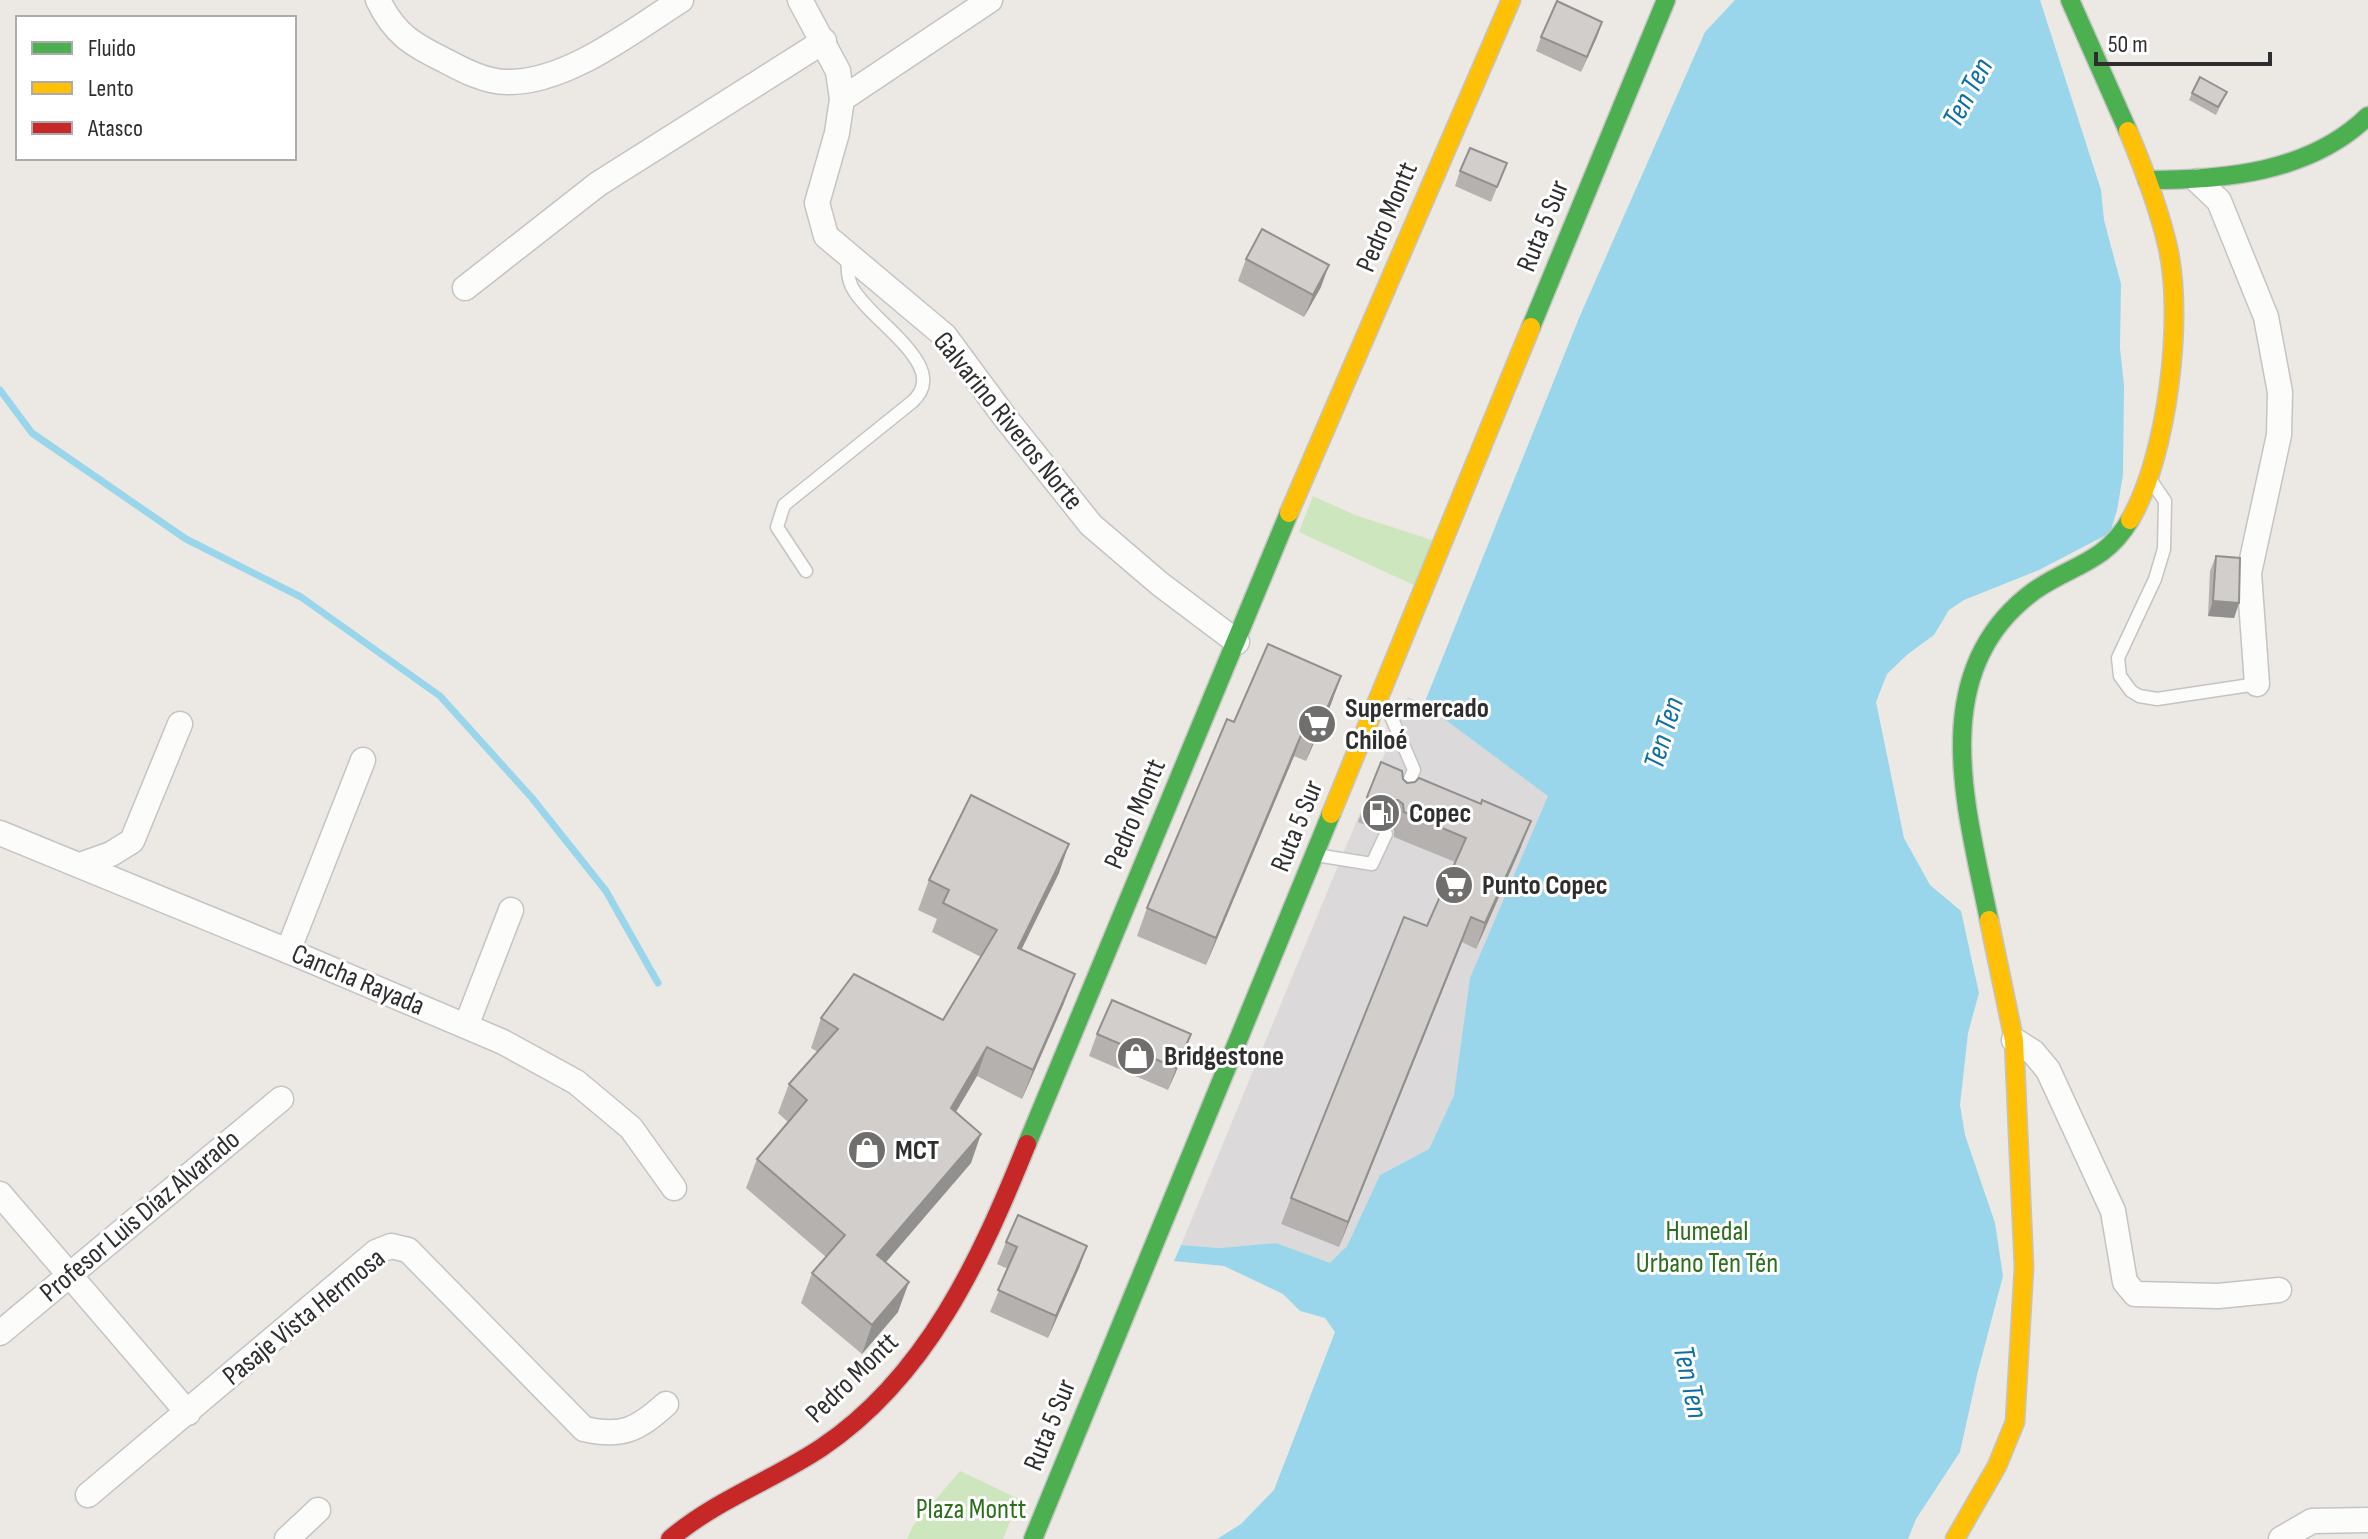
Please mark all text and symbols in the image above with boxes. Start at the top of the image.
legend [16,16,296,160]
scale bar [2096,16,2270,66]
text: 50 m [2108,30,2148,59]
text: Fluido [88,34,136,63]
water label: Ten Ten [1935,52,2001,134]
text: Lento [88,74,134,103]
text: Atasco [87,114,143,143]
street label: Pedro Montt [1349,157,1425,277]
street label: Ruta 5 Sur [1510,175,1576,277]
street label: Galvarino Riveros Norte [926,325,1090,517]
place label: Supermercado Chiloé [1345,692,1489,757]
water label: Ten Ten [1636,693,1692,773]
supermarket icon: Supermercado Chiloé [1296,703,1338,745]
street label: Pedro Montt [1097,754,1173,874]
street label: Ruta 5 Sur [1264,775,1330,877]
fuel station icon: Copec [1360,792,1402,834]
place label: Copec [1409,797,1471,830]
supermarket icon: Punto Copec [1433,864,1475,906]
place label: Punto Copec [1482,869,1607,902]
street label: Cancha Rayada [287,937,429,1023]
shop icon: Bridgestone [1115,1035,1157,1077]
place label: Bridgestone [1164,1040,1284,1073]
street label: Profesor Luis Díaz Alvarado [34,1123,246,1309]
shop icon: MCT [846,1129,888,1171]
place label: MCT [895,1134,939,1167]
park label: Humedal Urbano Ten Tén [1636,1215,1778,1280]
street label: Pasaje Vista Hermosa [216,1242,392,1392]
street label: Pedro Montt [799,1326,905,1430]
water label: Ten Ten [1665,1342,1715,1422]
street label: Ruta 5 Sur [1017,1374,1083,1476]
park label: Plaza Montt [916,1493,1026,1526]

